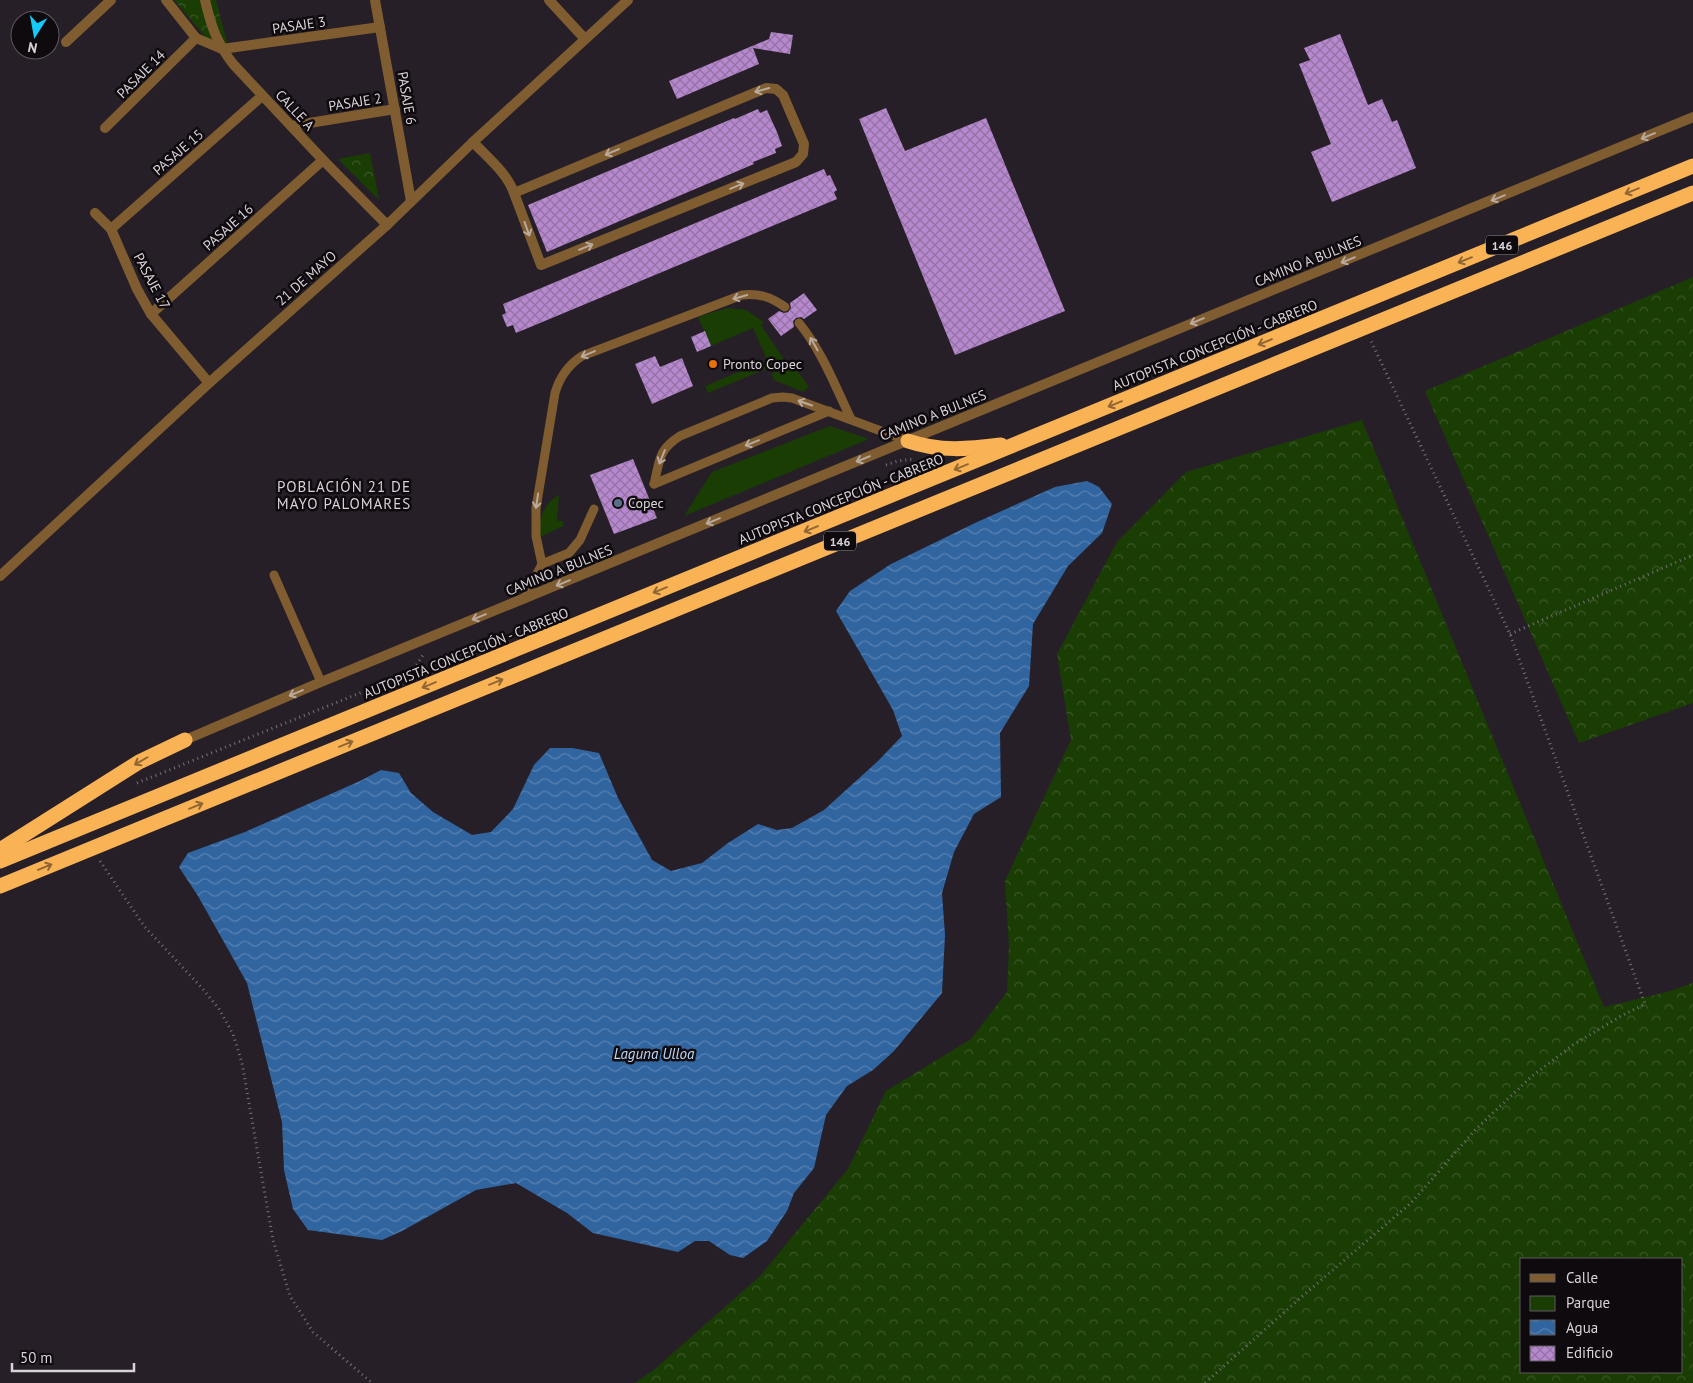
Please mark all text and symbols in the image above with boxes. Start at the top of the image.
north arrow [10,10,60,60]
street label: PASAJE 3 [271,12,327,38]
text: N [26,38,39,57]
street label: PASAJE 14 [113,46,169,102]
street label: PASAJE 6 [393,70,421,126]
street label: CALLE A [272,86,319,135]
one-way arrow [754,86,770,95]
street label: PASAJE 2 [327,89,383,115]
street label: PASAJE 15 [149,125,207,179]
one-way arrow [1641,132,1656,141]
one-way arrow [605,148,620,158]
one-way arrow [728,181,744,190]
one-way arrow [1625,187,1640,196]
one-way arrow [1491,194,1506,204]
street label: PASAJE 16 [199,200,257,254]
one-way arrow [523,221,532,236]
street label: CAMINO A BULNES [1252,231,1364,291]
road number: 146 [1486,236,1518,254]
one-way arrow [578,241,593,251]
street label: 21 DE MAYO [272,247,340,309]
street label: PASAJE 17 [130,250,174,312]
one-way arrow [1458,255,1473,265]
one-way arrow [1340,256,1356,265]
one-way arrow [732,292,748,302]
street label: AUTOPISTA CONCEPCIÓN - CABRERO [1110,296,1320,394]
one-way arrow [1190,317,1205,327]
one-way arrow [809,337,819,351]
one-way arrow [1258,338,1273,347]
one-way arrow [581,350,596,360]
place label: Pronto Copec [723,355,802,373]
marker: Pronto Copec [707,358,719,370]
street label: CAMINO A BULNES [877,385,989,445]
one-way arrow [798,398,813,407]
one-way arrow [1108,400,1123,409]
one-way arrow [745,439,760,448]
one-way arrow [656,449,666,464]
street label: AUTOPISTA CONCEPCIÓN - CABRERO [736,450,946,548]
one-way arrow [856,455,871,465]
one-way arrow [954,463,969,473]
district label: POBLACIÓN 21 DE MAYO PALOMARES [277,477,411,513]
one-way arrow [532,492,542,508]
place label: Copec [628,494,664,512]
marker: Copec [612,497,624,509]
one-way arrow [706,517,721,526]
one-way arrow [804,525,819,534]
road number: 146 [824,532,856,550]
street label: CAMINO A BULNES [503,540,615,600]
one-way arrow [556,579,571,588]
one-way arrow [653,587,668,596]
street label: AUTOPISTA CONCEPCIÓN - CABRERO [361,604,571,702]
one-way arrow [472,613,487,623]
one-way arrow [488,677,503,687]
one-way arrow [422,681,437,691]
one-way arrow [289,688,304,698]
one-way arrow [338,739,353,748]
one-way arrow [135,757,149,767]
one-way arrow [188,800,203,809]
one-way arrow [37,862,52,871]
water label: Laguna Ulloa [614,1044,695,1063]
legend [1520,1258,1683,1373]
text: Calle [1566,1268,1598,1287]
text: Parque [1566,1293,1610,1312]
text: Agua [1566,1318,1598,1337]
scale bar [12,1340,135,1372]
text: Edificio [1566,1343,1613,1362]
text: 50 m [20,1348,53,1367]

